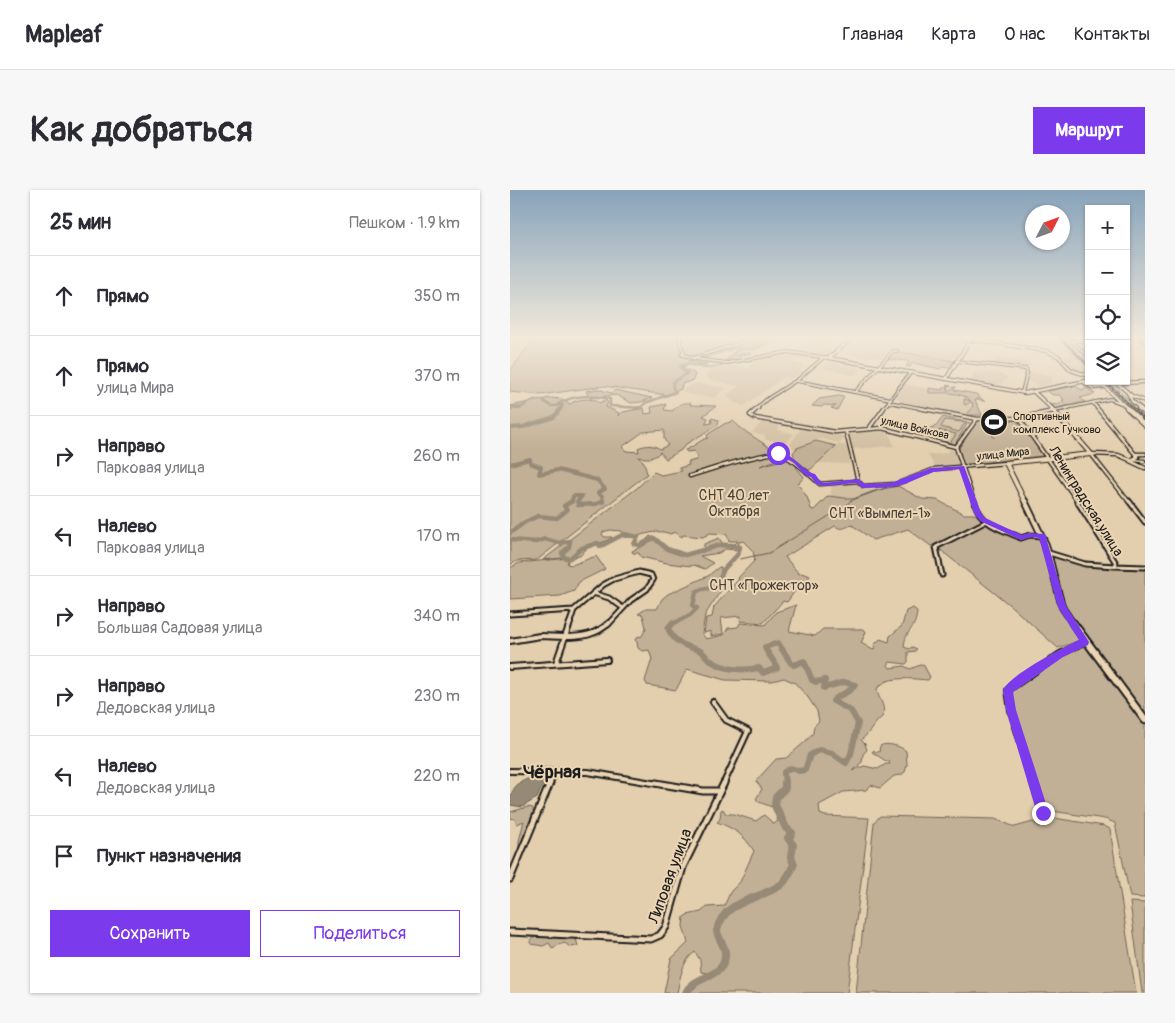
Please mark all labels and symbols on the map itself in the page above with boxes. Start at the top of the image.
north arrow [1025,205,1070,250]
sports icon: Спортивный комплекс Гучково [979,407,1009,437]
place label: Спортивный комплекс Гучково [1013,410,1101,436]
street label: улица Войкова [879,414,950,442]
route start [767,442,790,465]
street label: Ленинградская улица [1045,442,1127,559]
street label: улица Мира [975,445,1030,463]
park label: СНТ 40 лет Октября [699,487,769,520]
park label: СНТ «Вымпел-1» [829,505,931,522]
park label: СНТ «Прожектор» [709,577,819,594]
district label: Чёрная [523,760,581,784]
route end [1032,802,1055,825]
street label: Липовая улица [643,826,696,927]

